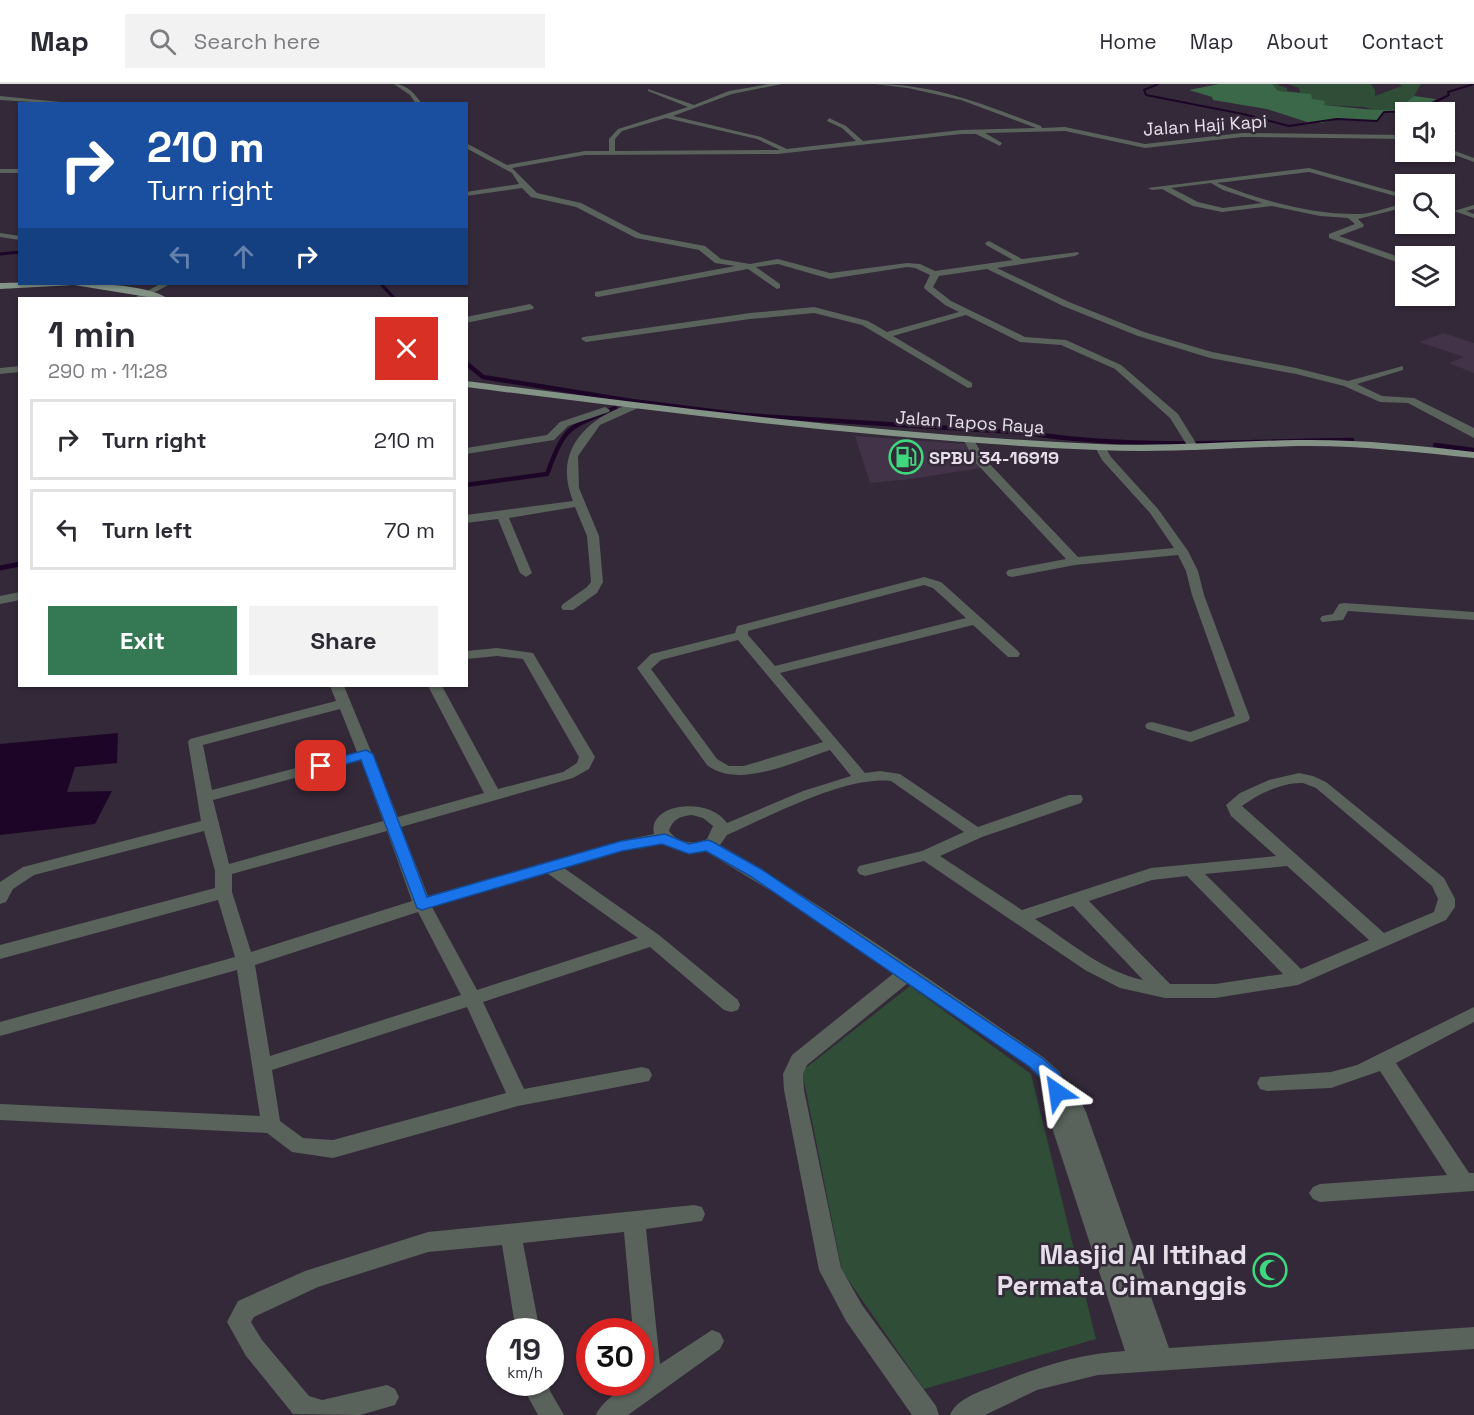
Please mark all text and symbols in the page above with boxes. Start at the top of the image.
search box [125,14,545,68]
text: Map [30,23,89,59]
icon: search [146,25,179,58]
text: Search here [194,27,321,55]
text: Home [1099,28,1157,55]
text: Map [1190,28,1234,55]
text: About [1267,28,1329,55]
text: Contact [1362,28,1444,55]
map controls [1395,102,1455,306]
button: sound [1395,102,1455,162]
street label: Jalan Haji Kapi [1142,109,1268,141]
text: 210 m [147,121,265,174]
icon: right [48,126,126,204]
text: Turn right [147,173,274,208]
button: search [1395,174,1455,234]
icon: left [164,240,197,273]
icon: ahead [227,240,260,273]
icon: right [290,240,323,273]
button: layers [1395,246,1455,306]
text: 1 min [48,312,136,358]
button: close [375,317,438,380]
text: 290 m · 11:28 [48,358,168,384]
street label: Jalan Tapos Raya [895,405,1045,439]
icon: right [51,423,84,456]
text: Turn right [102,426,207,454]
text: 210 m [374,426,435,454]
fuel station icon: SPBU 34-16919 [888,439,924,475]
place label: SPBU 34-16919 [929,446,1059,469]
icon: left [51,513,84,546]
text: Turn left [102,516,192,544]
text: 70 m [384,516,435,544]
button: Exit [48,606,237,675]
button: Share [249,606,438,675]
pin [295,740,346,791]
icon: arrive [304,749,337,782]
position arrow [1025,1060,1089,1124]
place label: Masjid Al Ittihad Permata Cimanggis [997,1237,1247,1303]
mosque icon: Masjid Al Ittihad Permata Cimanggis [1252,1252,1288,1288]
speed limit sign: 30 [576,1318,654,1396]
text: 19 [509,1330,541,1369]
text: km/h [507,1363,543,1382]

